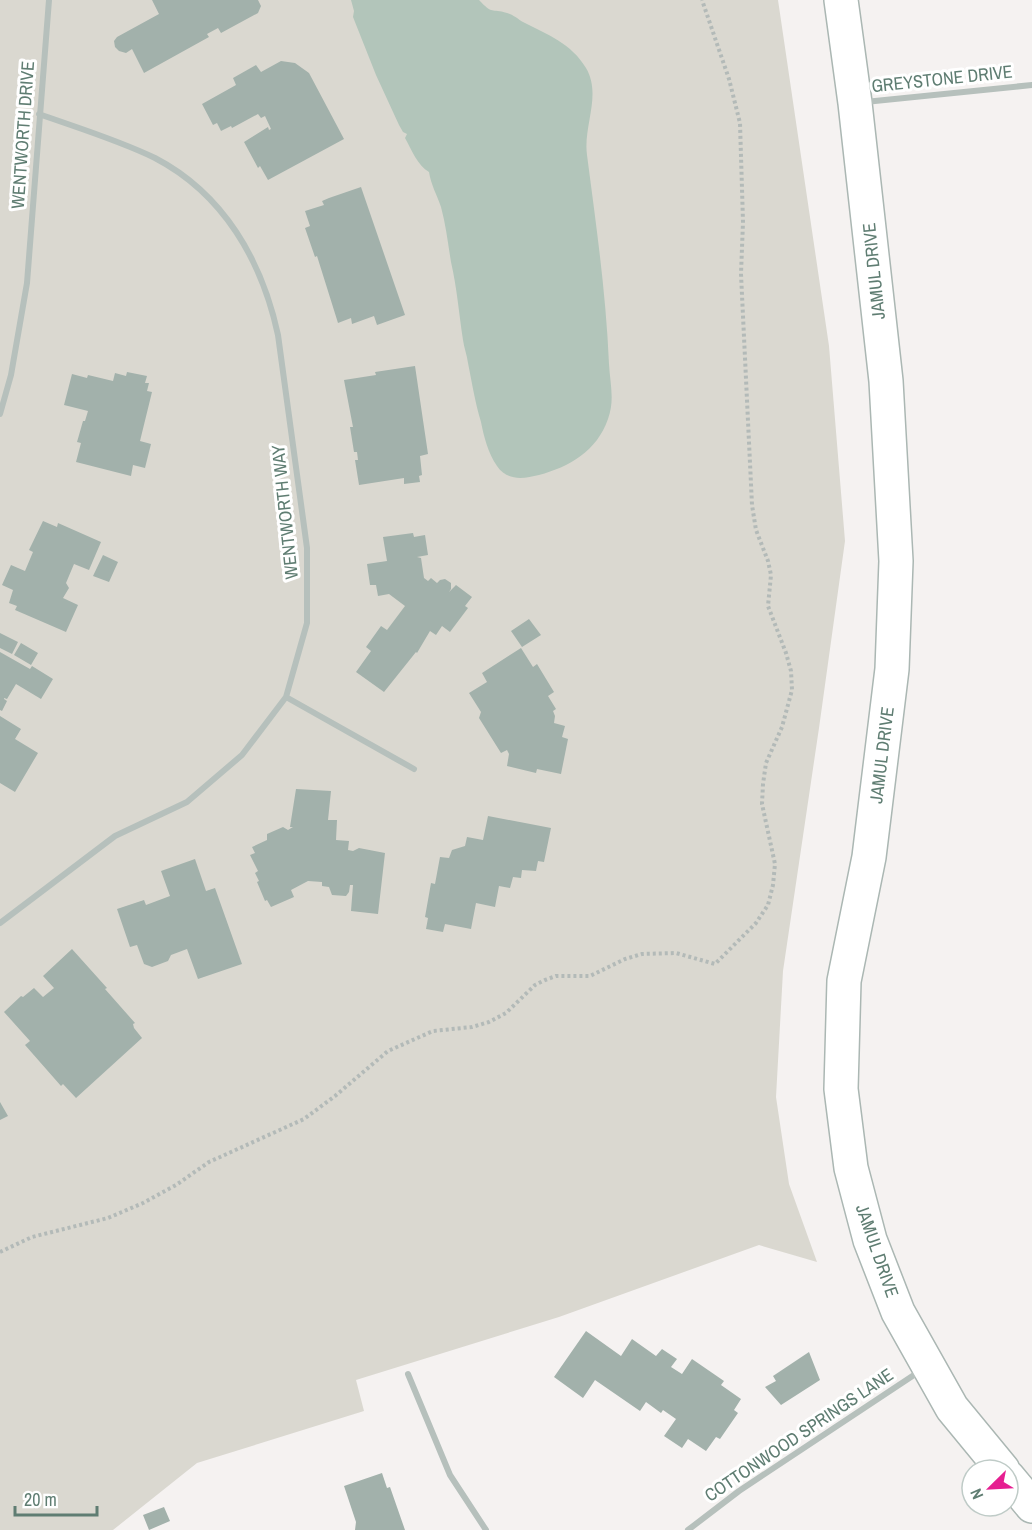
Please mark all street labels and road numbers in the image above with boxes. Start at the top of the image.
street label: GREYSTONE DRIVE [870,59,1014,98]
street label: WENTWORTH DRIVE [5,60,40,210]
street label: JAMUL DRIVE [856,221,891,321]
street label: WENTWORTH WAY [265,443,304,581]
street label: JAMUL DRIVE [863,705,900,805]
street label: JAMUL DRIVE [850,1201,905,1301]
street label: COTTONWOOD SPRINGS LANE [699,1362,898,1507]

